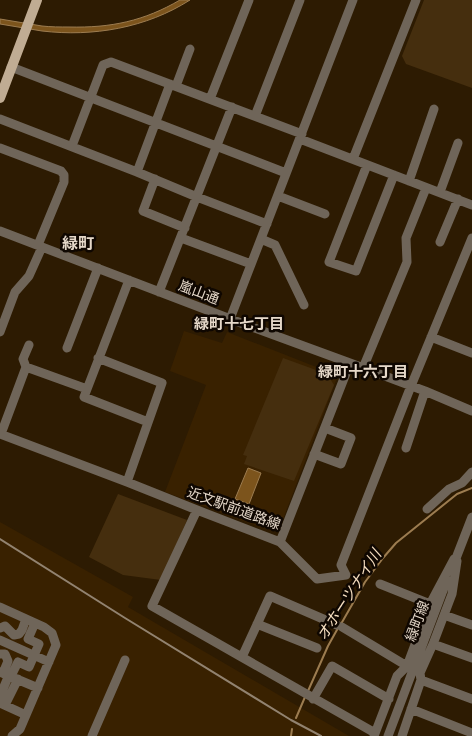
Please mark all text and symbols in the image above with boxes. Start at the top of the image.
district label: 緑町 [62,235,94,252]
street label: 嵐山通 [177,278,221,307]
district label: 緑町十七丁目 [194,316,284,332]
district label: 緑町十六丁目 [318,364,408,380]
street label: 近文駅前道路線 [185,484,283,532]
water label: オホーツナイ川 [314,545,385,643]
street label: 緑町線 [403,599,432,643]

